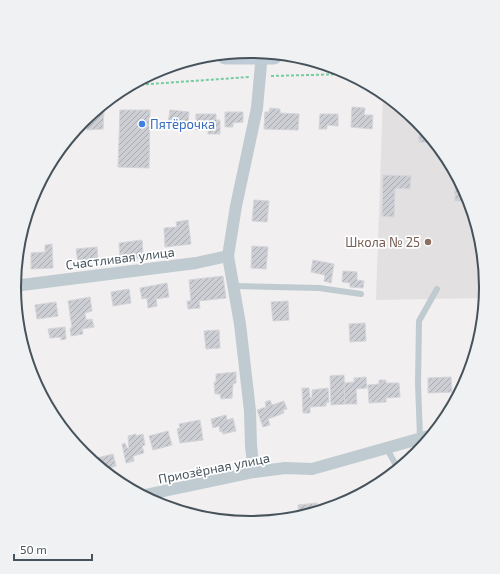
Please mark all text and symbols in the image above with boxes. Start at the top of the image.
place label: Пятёрочка [150,116,215,132]
marker: Пятёрочка [137,119,147,129]
place label: Школа № 25 [345,234,420,250]
marker: Школа № 25 [423,237,433,247]
street label: Счастливая улица [65,243,175,273]
street label: Приозёрная улица [157,449,271,487]
scale bar [14,536,92,562]
text: 50 m [20,542,47,556]

